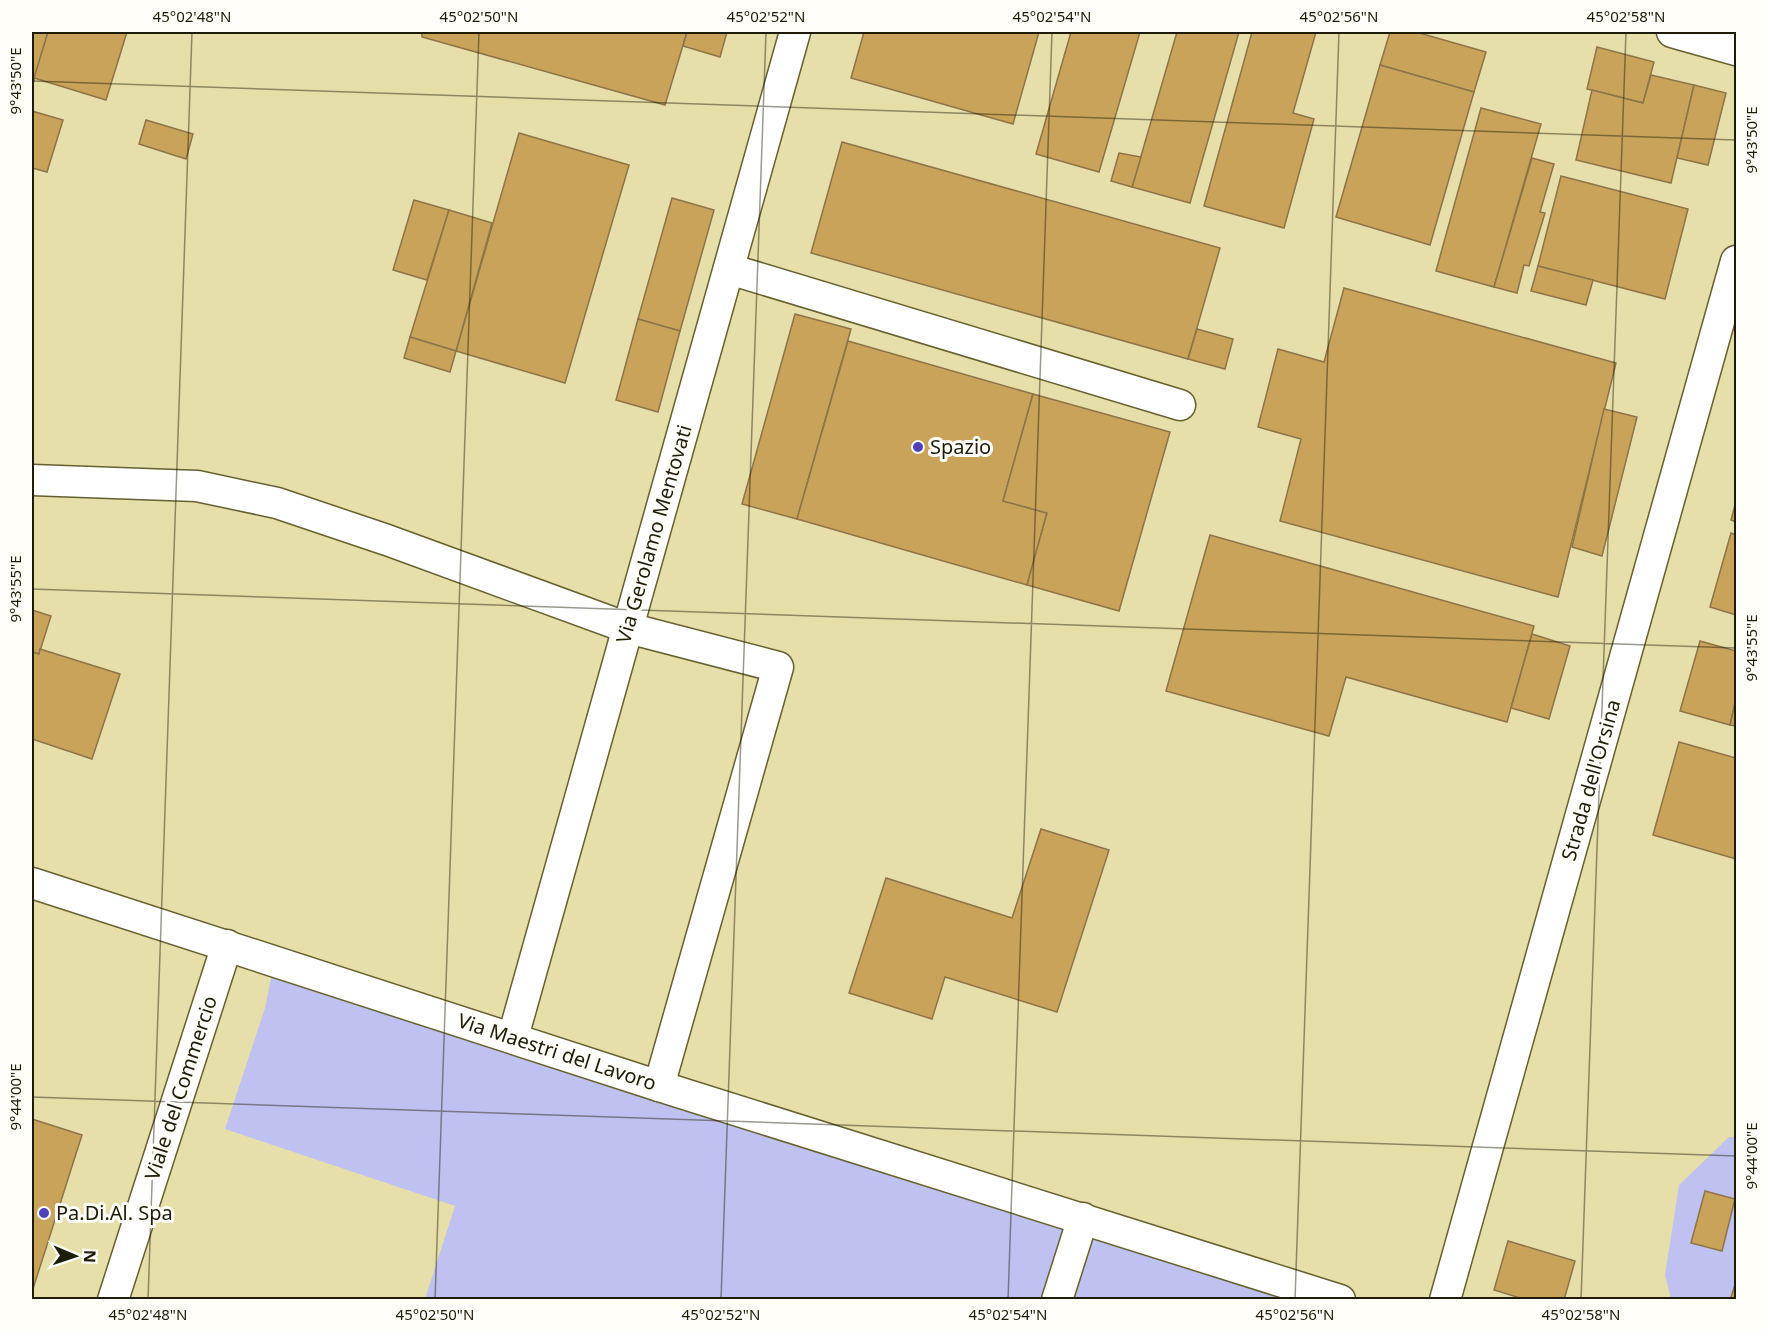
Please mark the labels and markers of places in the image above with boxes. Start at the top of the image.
place label: Spazio [930,433,991,460]
marker: Spazio [911,440,925,454]
place label: Pa.Di.Al. Spa [56,1199,173,1226]
marker: Pa.Di.Al. Spa [37,1206,51,1220]

